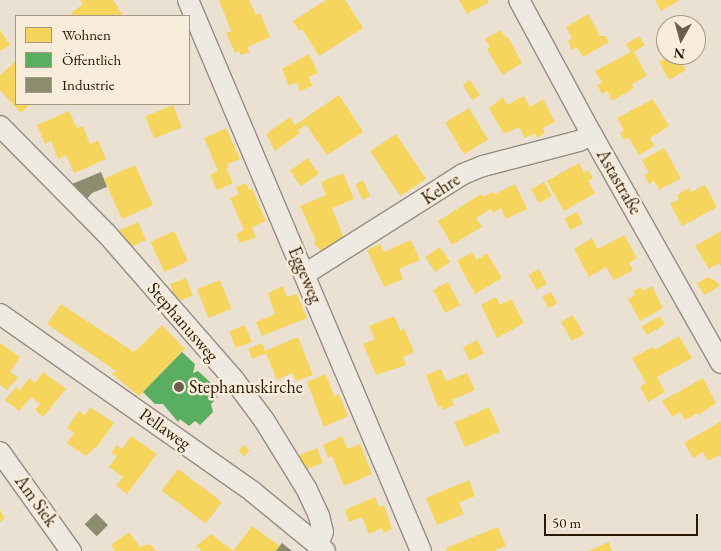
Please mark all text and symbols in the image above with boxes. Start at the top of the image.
legend [15,15,190,105]
north arrow [656,15,706,65]
text: Wohnen [62,25,111,44]
text: N [673,44,686,64]
text: Öffentlich [62,50,121,69]
text: Industrie [62,75,115,94]
street label: Astastraße [592,145,646,219]
street label: Kehre [418,169,464,209]
street label: Eggeweg [283,243,327,307]
street label: Stephanusweg [143,278,223,366]
place label: Stephanuskirche [189,376,303,398]
marker: Stephanuskirche [173,381,185,393]
street label: Pellaweg [135,403,195,455]
street label: Am Siek [10,471,62,531]
scale bar [546,504,700,536]
text: 50 m [552,513,581,532]

